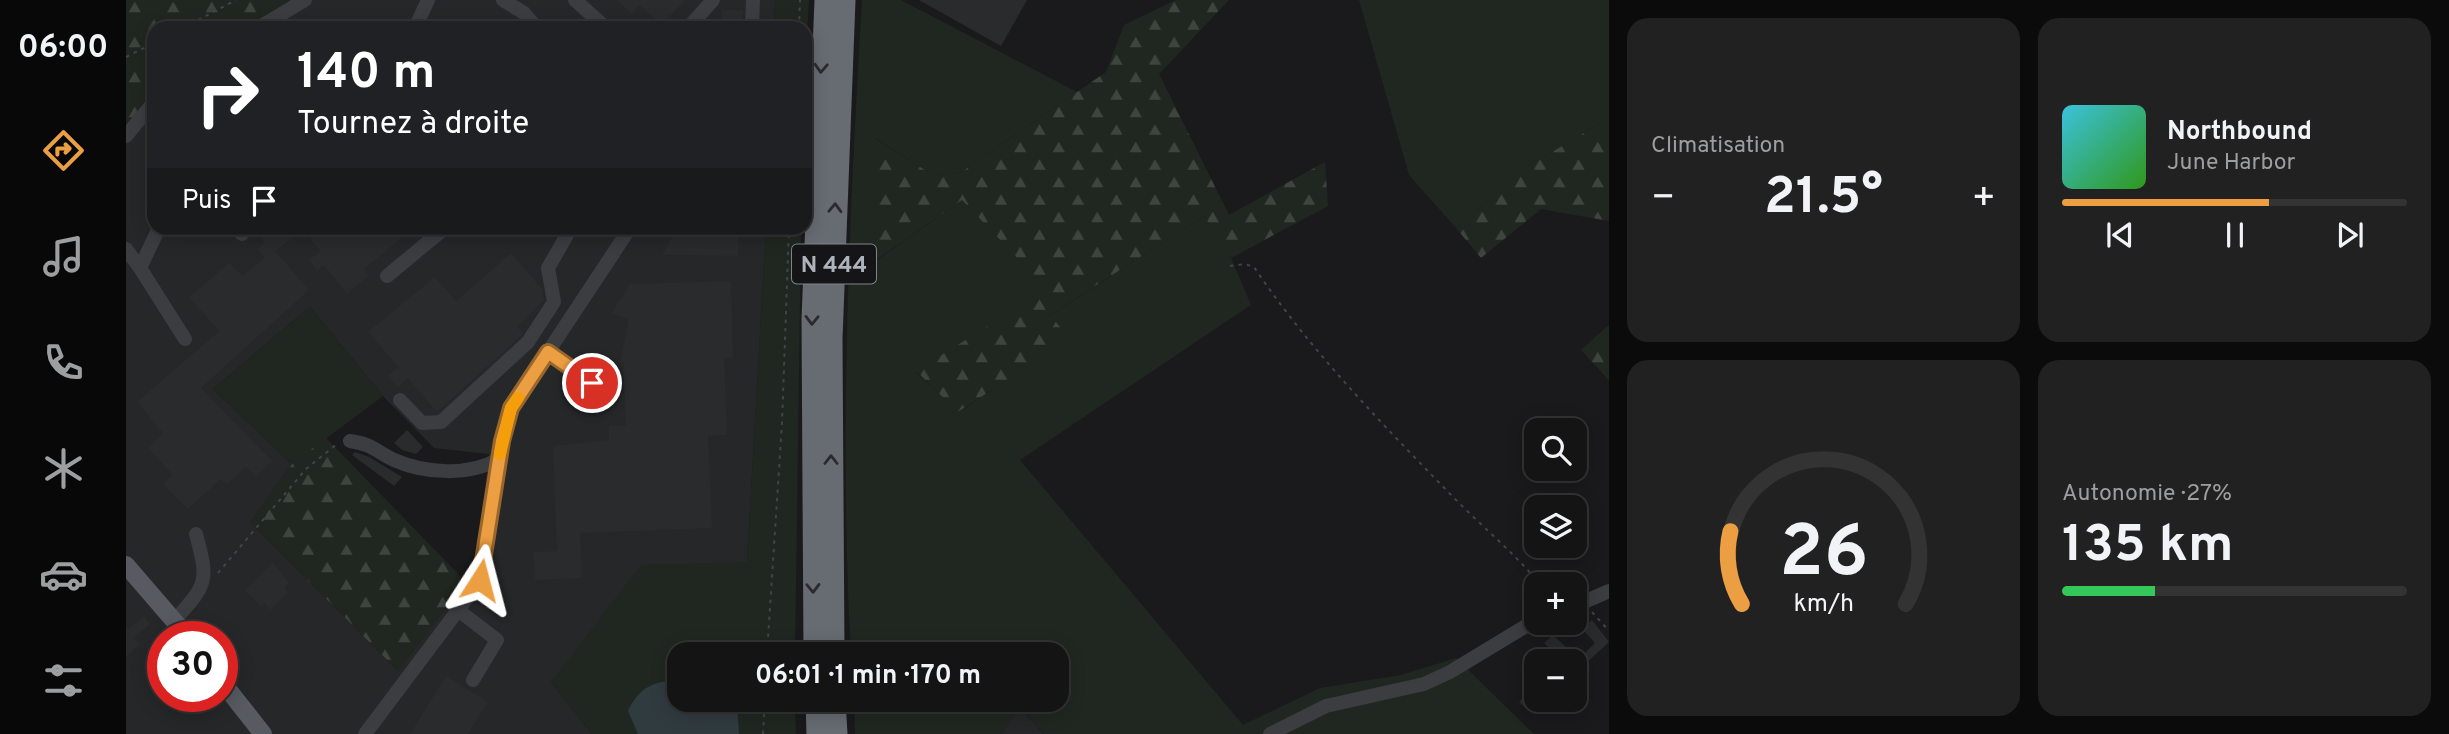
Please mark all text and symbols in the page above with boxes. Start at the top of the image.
text: 06:00 [18,29,108,69]
text: 140 m [297,44,436,106]
icon: right [182,49,273,140]
one-way arrow [814,63,829,74]
text: Tournez à droite [297,105,529,145]
text: Northbound [2167,116,2312,149]
icon: directions [39,126,88,175]
text: Climatisation [1651,132,1785,161]
text: June Harbor [2167,149,2295,178]
text: 21.5° [1764,166,1883,232]
text: − [1651,175,1676,224]
text: + [1971,175,1996,224]
icon: arrive [245,182,283,220]
text: Puis [182,185,231,218]
one-way arrow [828,202,843,213]
icon: previous [2101,216,2139,254]
icon: pause [2216,216,2254,254]
icon: next [2331,216,2369,254]
icon: music [39,232,88,281]
road number: N 444 [792,244,876,284]
one-way arrow [805,315,820,326]
icon: phone [39,338,88,387]
pin [562,353,622,413]
icon: arrive [573,364,611,402]
map controls [1524,418,1587,712]
button: search [1524,418,1587,481]
icon: climate [39,444,88,493]
one-way arrow [823,454,839,464]
text: Autonomie · 27% [2062,480,2232,509]
button: layers [1524,495,1587,558]
text: 26 [1779,510,1868,602]
text: 135 km [2062,514,2233,580]
position arrow [443,543,517,617]
icon: car [39,550,88,599]
button: + [1524,572,1587,635]
one-way arrow [805,584,821,594]
text: km/h [1793,589,1854,621]
speed limit sign: 30 [147,621,238,712]
button: − [1524,649,1587,712]
icon: filters [39,656,88,705]
text: 06:01 · 1 min · 170 m [755,660,981,693]

